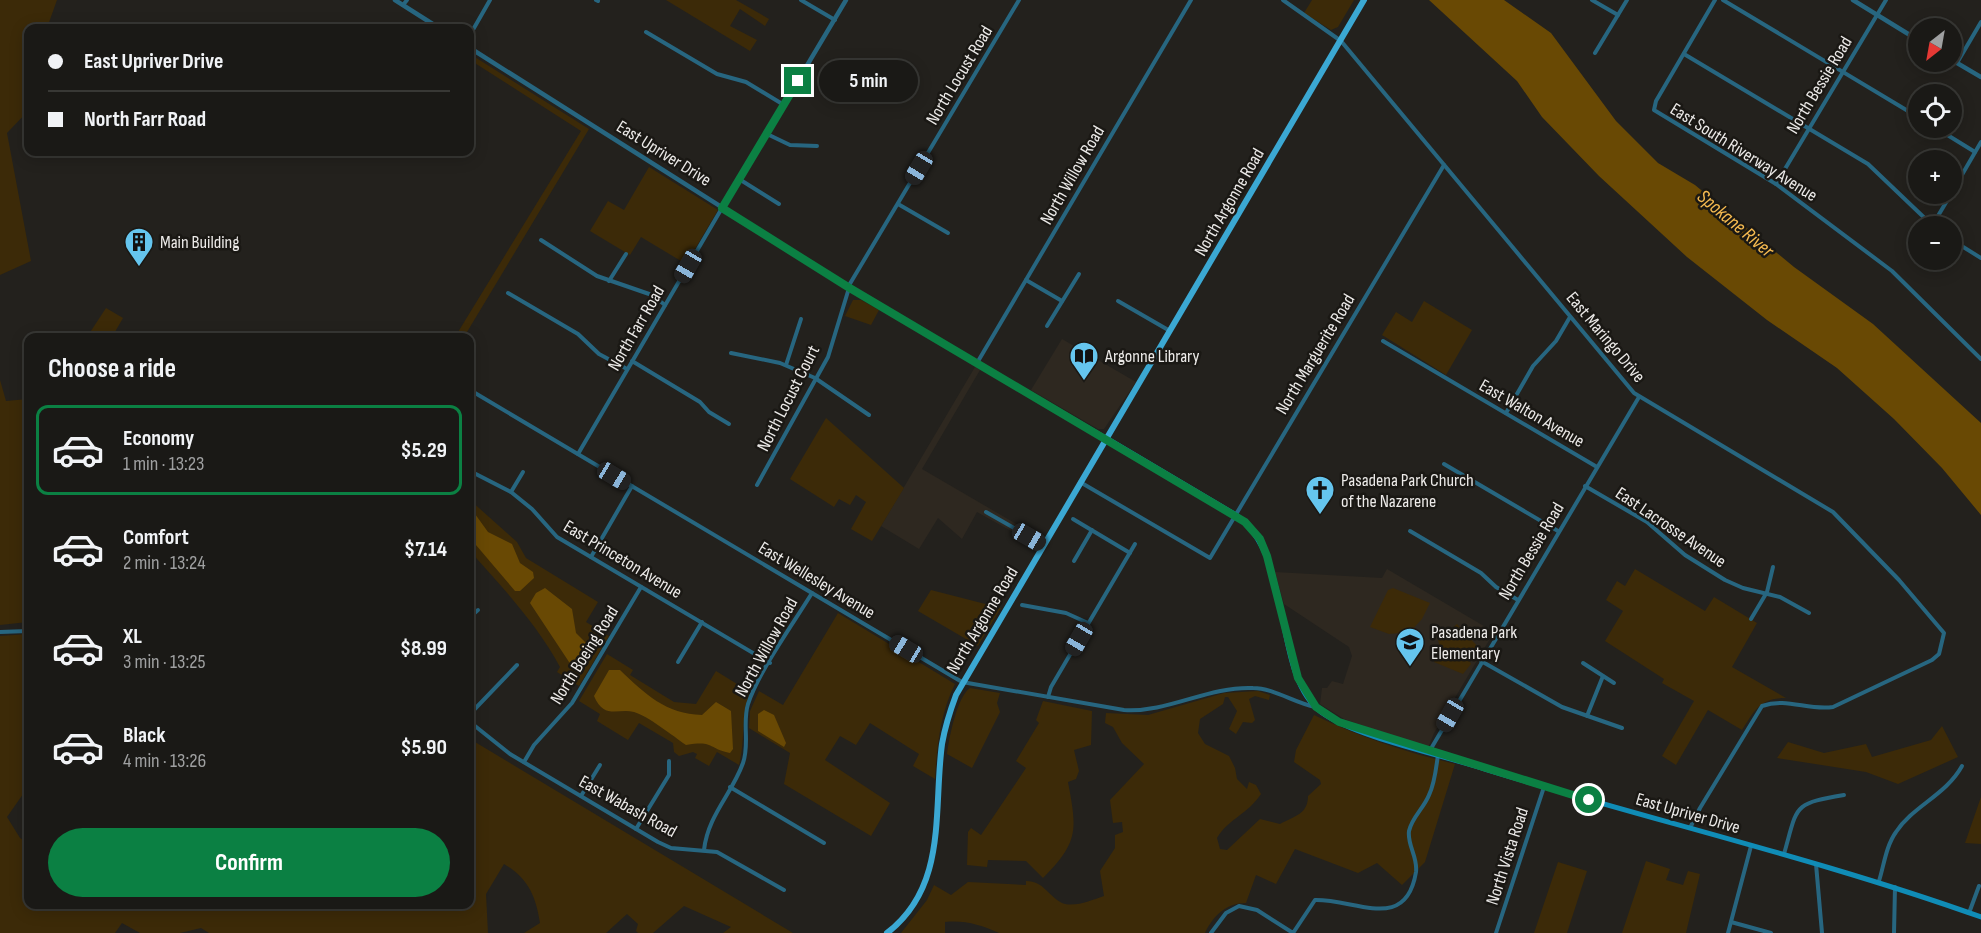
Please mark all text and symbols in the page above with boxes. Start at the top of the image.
north arrow [1908,18,1962,72]
map controls [1908,18,1962,270]
street label: North Locust Road [922,22,997,128]
street label: North Bessie Road [1782,33,1857,138]
text: East Upriver Drive [84,48,223,75]
callout: 5 min [819,60,918,102]
route end [784,67,811,94]
text: 5 min [849,69,888,93]
button: locate [1908,84,1962,138]
street label: East South Riverway Avenue [1666,99,1821,206]
text: North Farr Road [84,106,206,133]
street label: East Upriver Drive [613,116,715,191]
street label: North Willow Road [1036,122,1109,228]
street label: North Argonne Road [1190,145,1269,260]
car [902,148,936,188]
button: + [1908,150,1962,204]
water label: Spokane River [1692,185,1780,264]
button: − [1908,216,1962,270]
building icon: Main Building [123,226,155,268]
place label: Main Building [160,232,240,253]
car [671,246,705,286]
street label: North Farr Road [604,282,669,375]
street label: East Maringo Drive [1562,288,1650,387]
street label: North Marguerite Road [1271,290,1360,418]
library icon: Argonne Library [1068,340,1100,382]
street label: North Locust Court [753,341,824,455]
place label: Argonne Library [1104,346,1199,367]
text: Choose a ride [48,353,176,385]
street label: East Walton Avenue [1475,375,1588,452]
icon: car [51,423,105,477]
text: Economy [123,425,194,452]
text: $5.29 [401,437,447,464]
text: 1 min · 13:23 [123,452,204,476]
car [594,459,634,493]
place label: Pasadena Park Church of the Nazarene [1341,470,1474,512]
church icon: Pasadena Park Church of the Nazarene [1304,474,1336,516]
street label: East Lacrosse Avenue [1611,483,1730,572]
street label: North Bessie Road [1494,499,1569,604]
street label: East Princeton Avenue [560,516,686,603]
car [1009,520,1049,554]
icon: car [51,522,105,576]
text: Comfort [123,524,189,551]
text: $7.14 [404,536,447,563]
street label: East Wellesley Avenue [755,537,879,623]
text: 2 min · 13:24 [123,551,206,575]
street label: North Argonne Road [942,563,1023,677]
street label: North Willow Road [731,594,802,701]
street label: North Boeing Road [546,602,623,708]
car [1062,619,1096,659]
icon: car [51,621,105,675]
place label: Pasadena Park Elementary [1431,622,1517,664]
text: XL [123,623,142,650]
school or university icon: Pasadena Park Elementary [1394,626,1426,668]
car [886,632,926,666]
text: $8.99 [400,635,447,662]
text: 3 min · 13:25 [123,650,205,674]
car [1433,695,1467,735]
icon: car [51,720,105,774]
text: Black [123,722,165,749]
text: $5.90 [401,734,447,761]
text: 4 min · 13:26 [123,749,206,773]
street label: East Wabash Road [575,771,680,842]
route start [1575,786,1602,813]
street label: East Upriver Drive [1633,789,1742,838]
street label: North Vista Road [1482,805,1533,908]
button: Confirm [48,828,450,897]

